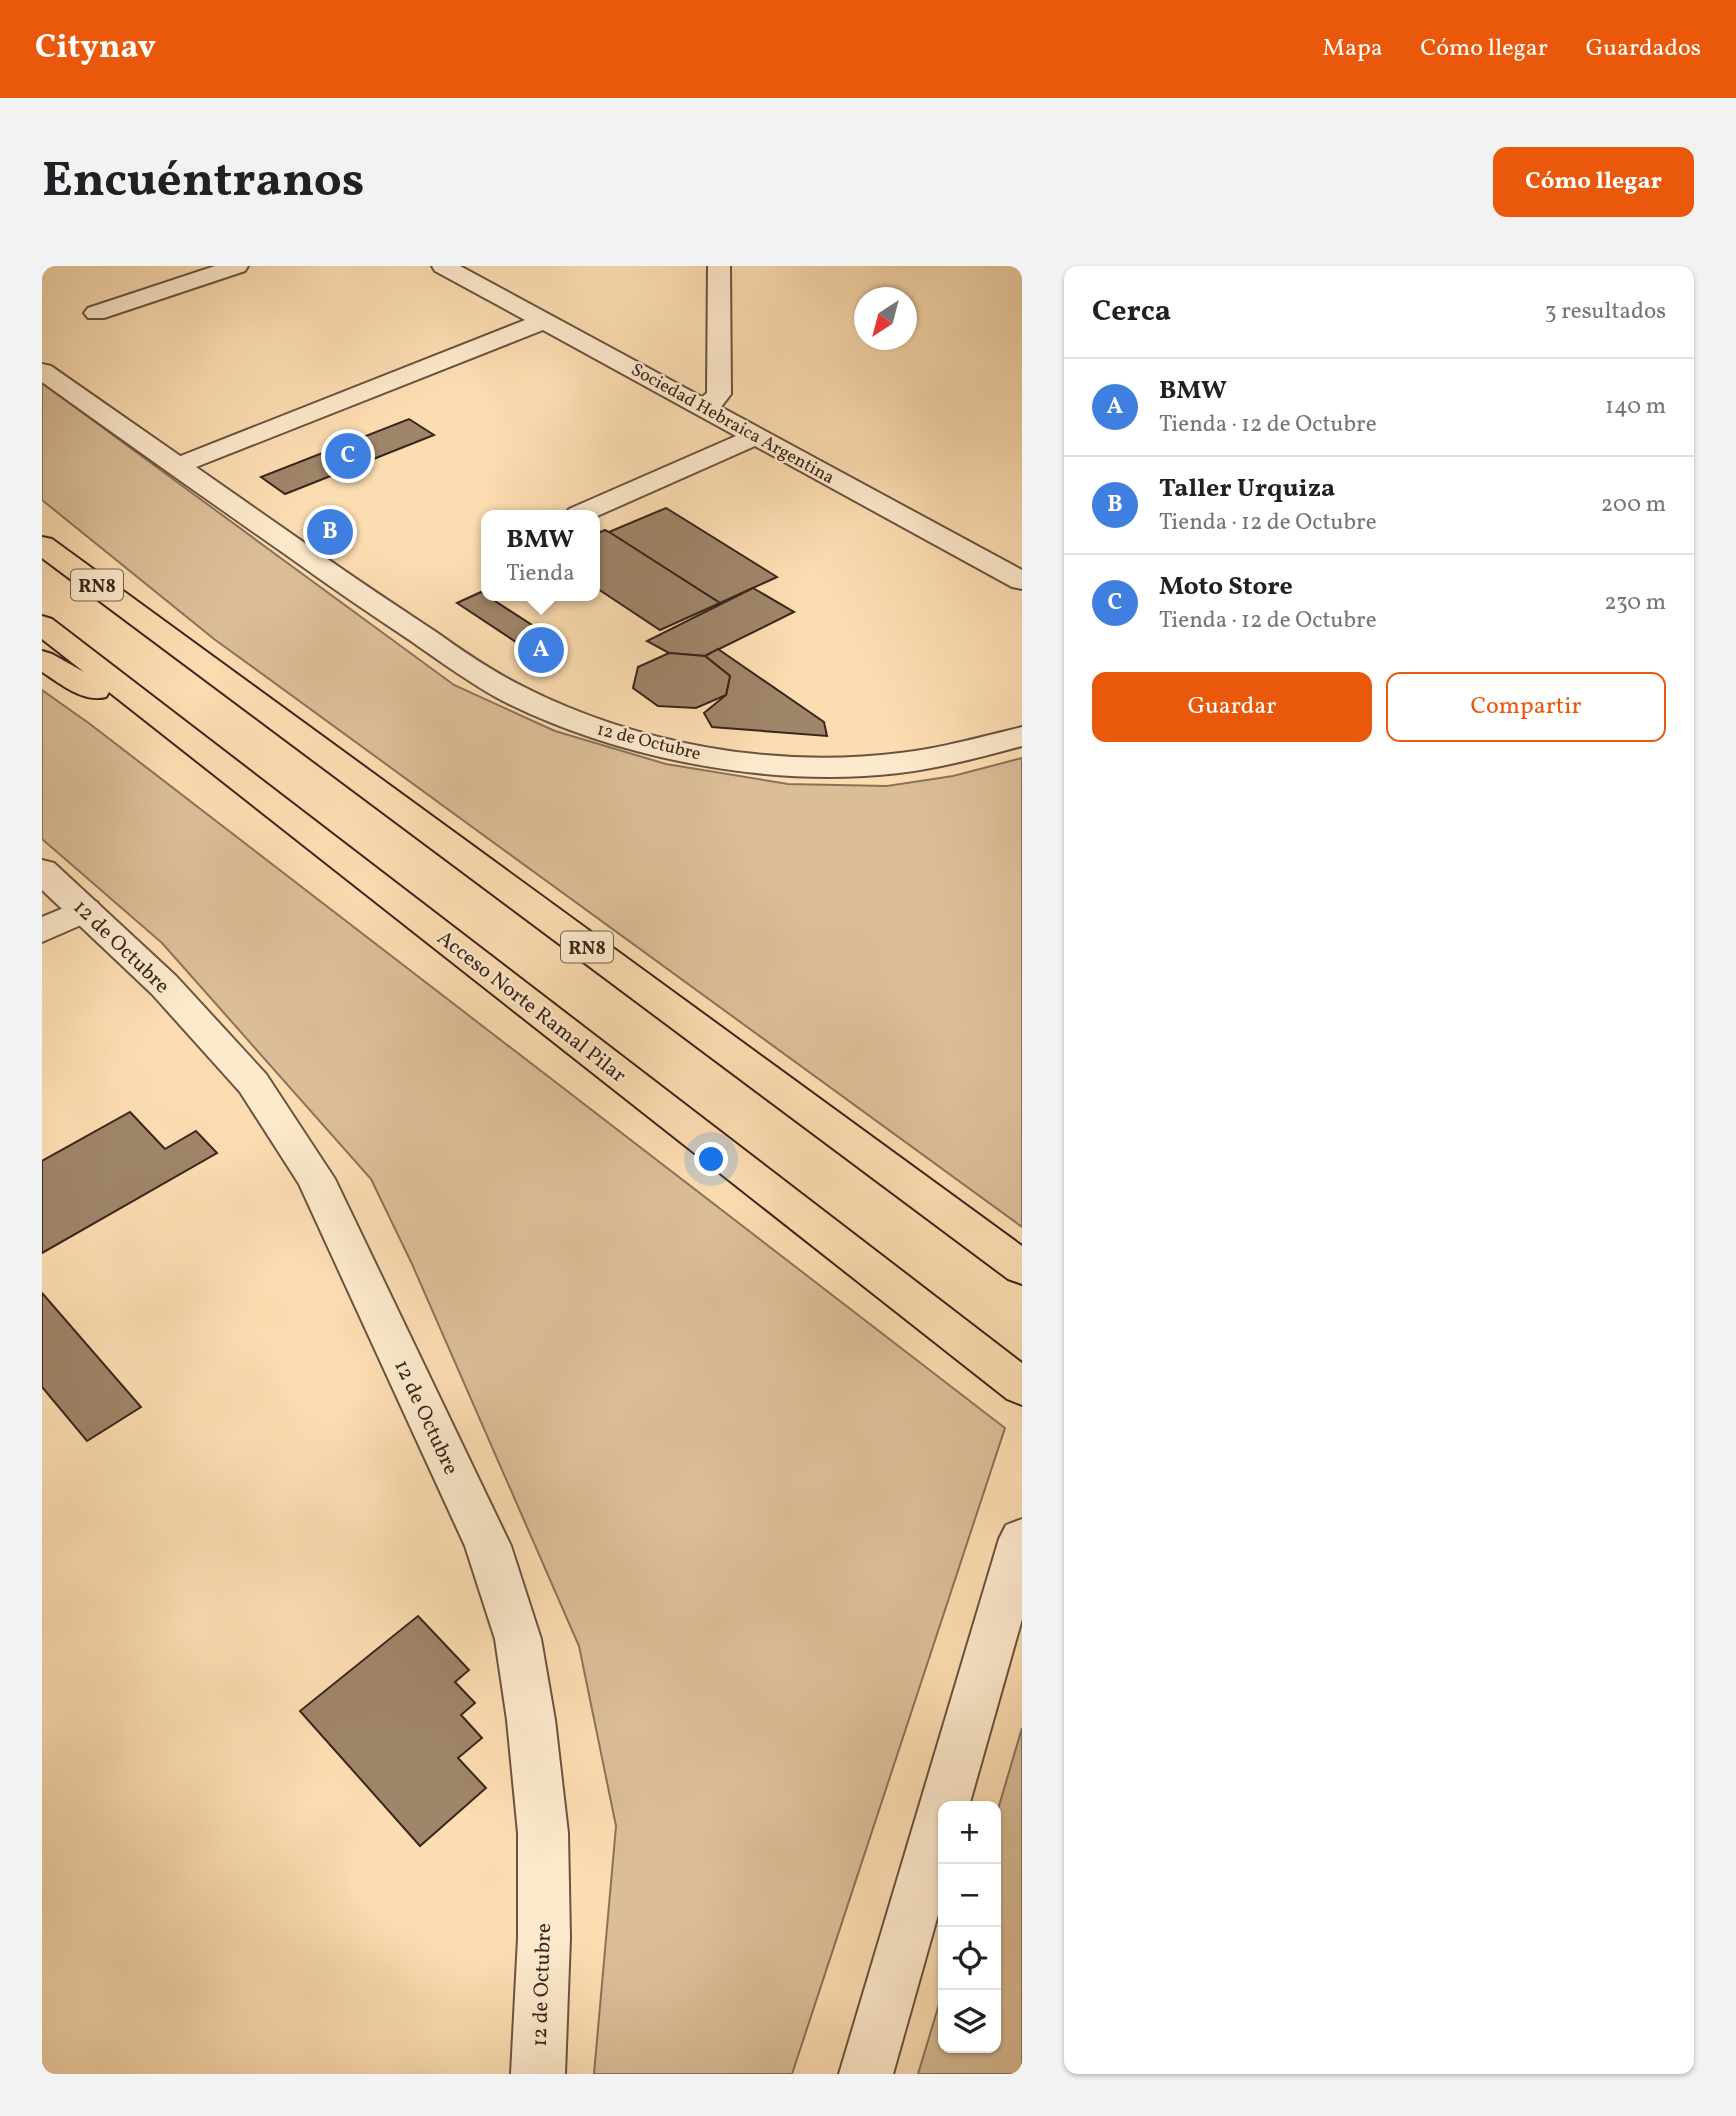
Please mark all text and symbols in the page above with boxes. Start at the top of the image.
text: Citynav [35,26,156,72]
text: Mapa [1323,32,1383,66]
text: Cómo llegar [1421,32,1548,66]
text: Guardados [1586,32,1701,66]
button: Cómo llegar [1493,147,1694,217]
text: Encuéntranos [42,148,364,217]
north arrow [854,287,917,350]
text: Cerca [1092,291,1171,333]
text: 3 resultados [1545,296,1666,328]
street label: Sociedad Hebraica Argentina [626,358,838,491]
text: BMW [1159,373,1227,409]
text: A [1107,391,1123,423]
text: 140 m [1605,391,1666,423]
text: Tienda · 12 de Octubre [1159,409,1377,441]
pin: C [325,430,371,482]
text: Taller Urquiza [1159,471,1335,507]
text: B [1107,489,1123,521]
text: 200 m [1601,489,1666,521]
pin: B [307,506,353,558]
text: Tienda · 12 de Octubre [1159,507,1377,539]
popup [481,510,600,601]
text: BMW [506,522,574,558]
text: Tienda [506,558,575,590]
text: Moto Store [1159,569,1293,605]
road number: RN8 [71,570,123,600]
text: C [1108,587,1122,619]
text: 230 m [1604,587,1666,619]
text: Tienda · 12 de Octubre [1159,605,1377,637]
pin: A [518,624,564,676]
button: Guardar [1092,672,1372,742]
button: Compartir [1386,672,1666,742]
street label: 12 de Octubre [594,717,703,767]
street label: 12 de Octubre [66,894,176,1001]
street label: Acceso Norte Ramal Pilar [430,924,632,1090]
road number: RN8 [561,932,613,962]
your location [694,1142,728,1176]
street label: 12 de Octubre [386,1355,465,1480]
map controls [938,1801,1001,2053]
button: + [938,1801,1001,1864]
button: − [938,1864,1001,1927]
street label: 12 de Octubre [526,1923,559,2047]
button: locate [938,1927,1001,1990]
button: layers [938,1990,1001,2053]

